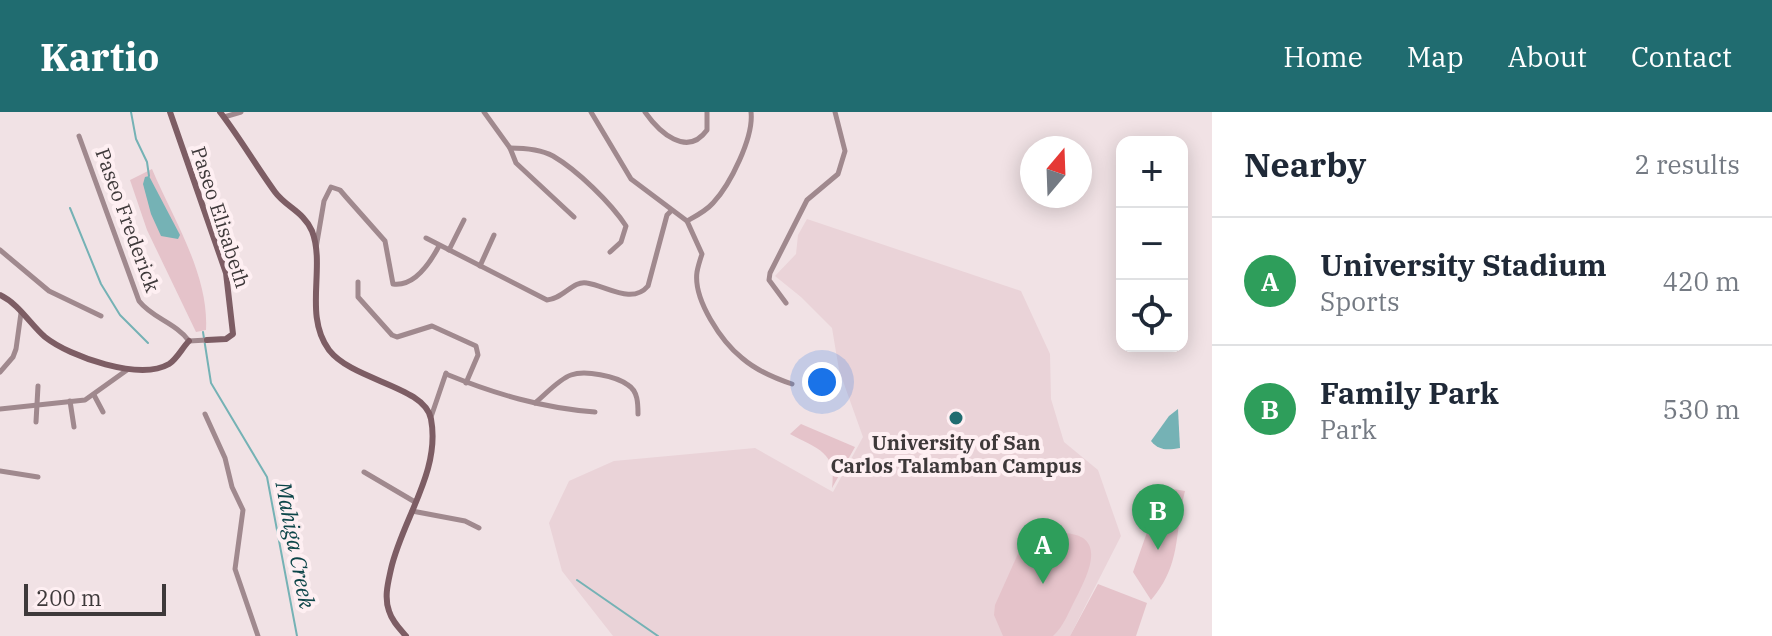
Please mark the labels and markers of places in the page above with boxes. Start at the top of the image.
marker: University of San Carlos Talamban Campus [947,409,965,427]
place label: University of San Carlos Talamban Campus [830,429,1082,479]
pin: B [1132,484,1184,550]
pin: A [1017,518,1069,584]

